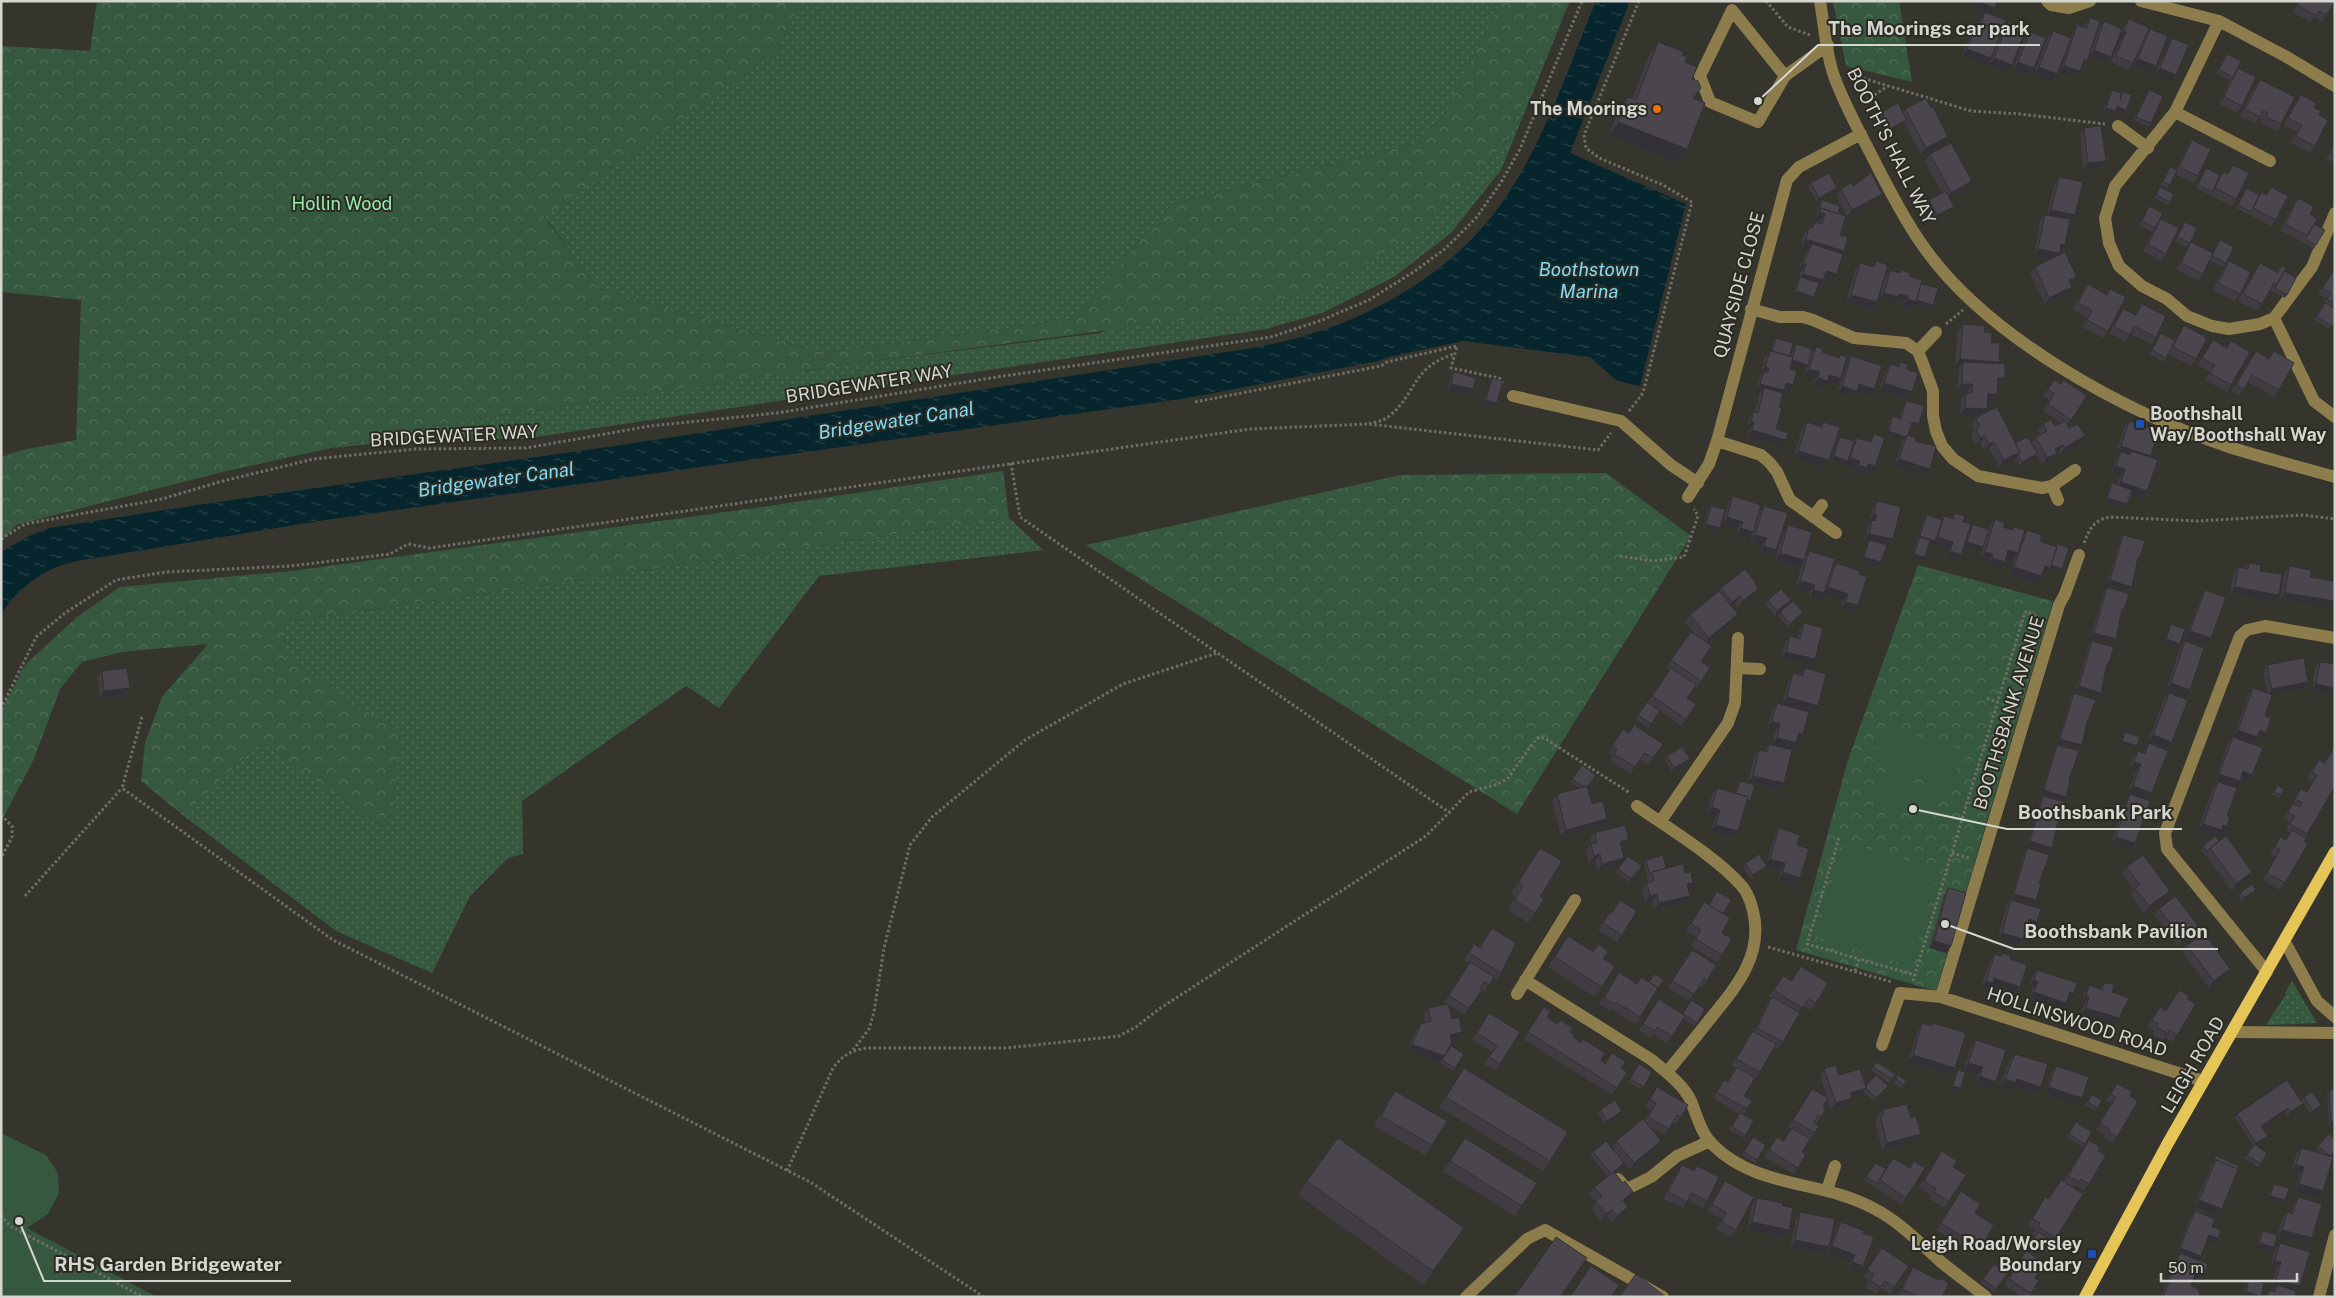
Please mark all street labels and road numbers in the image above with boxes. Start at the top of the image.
street label: BOOTH'S HALL WAY [1843,64,1940,228]
street label: QUAYSIDE CLOSE [1709,209,1768,360]
street label: BRIDGEWATER WAY [784,360,954,407]
street label: BRIDGEWATER WAY [369,421,539,450]
street label: BOOTHSBANK AVENUE [1969,613,2048,812]
street label: HOLLINSWOOD ROAD [1984,982,2170,1061]
street label: LEIGH ROAD [2156,1013,2229,1117]

